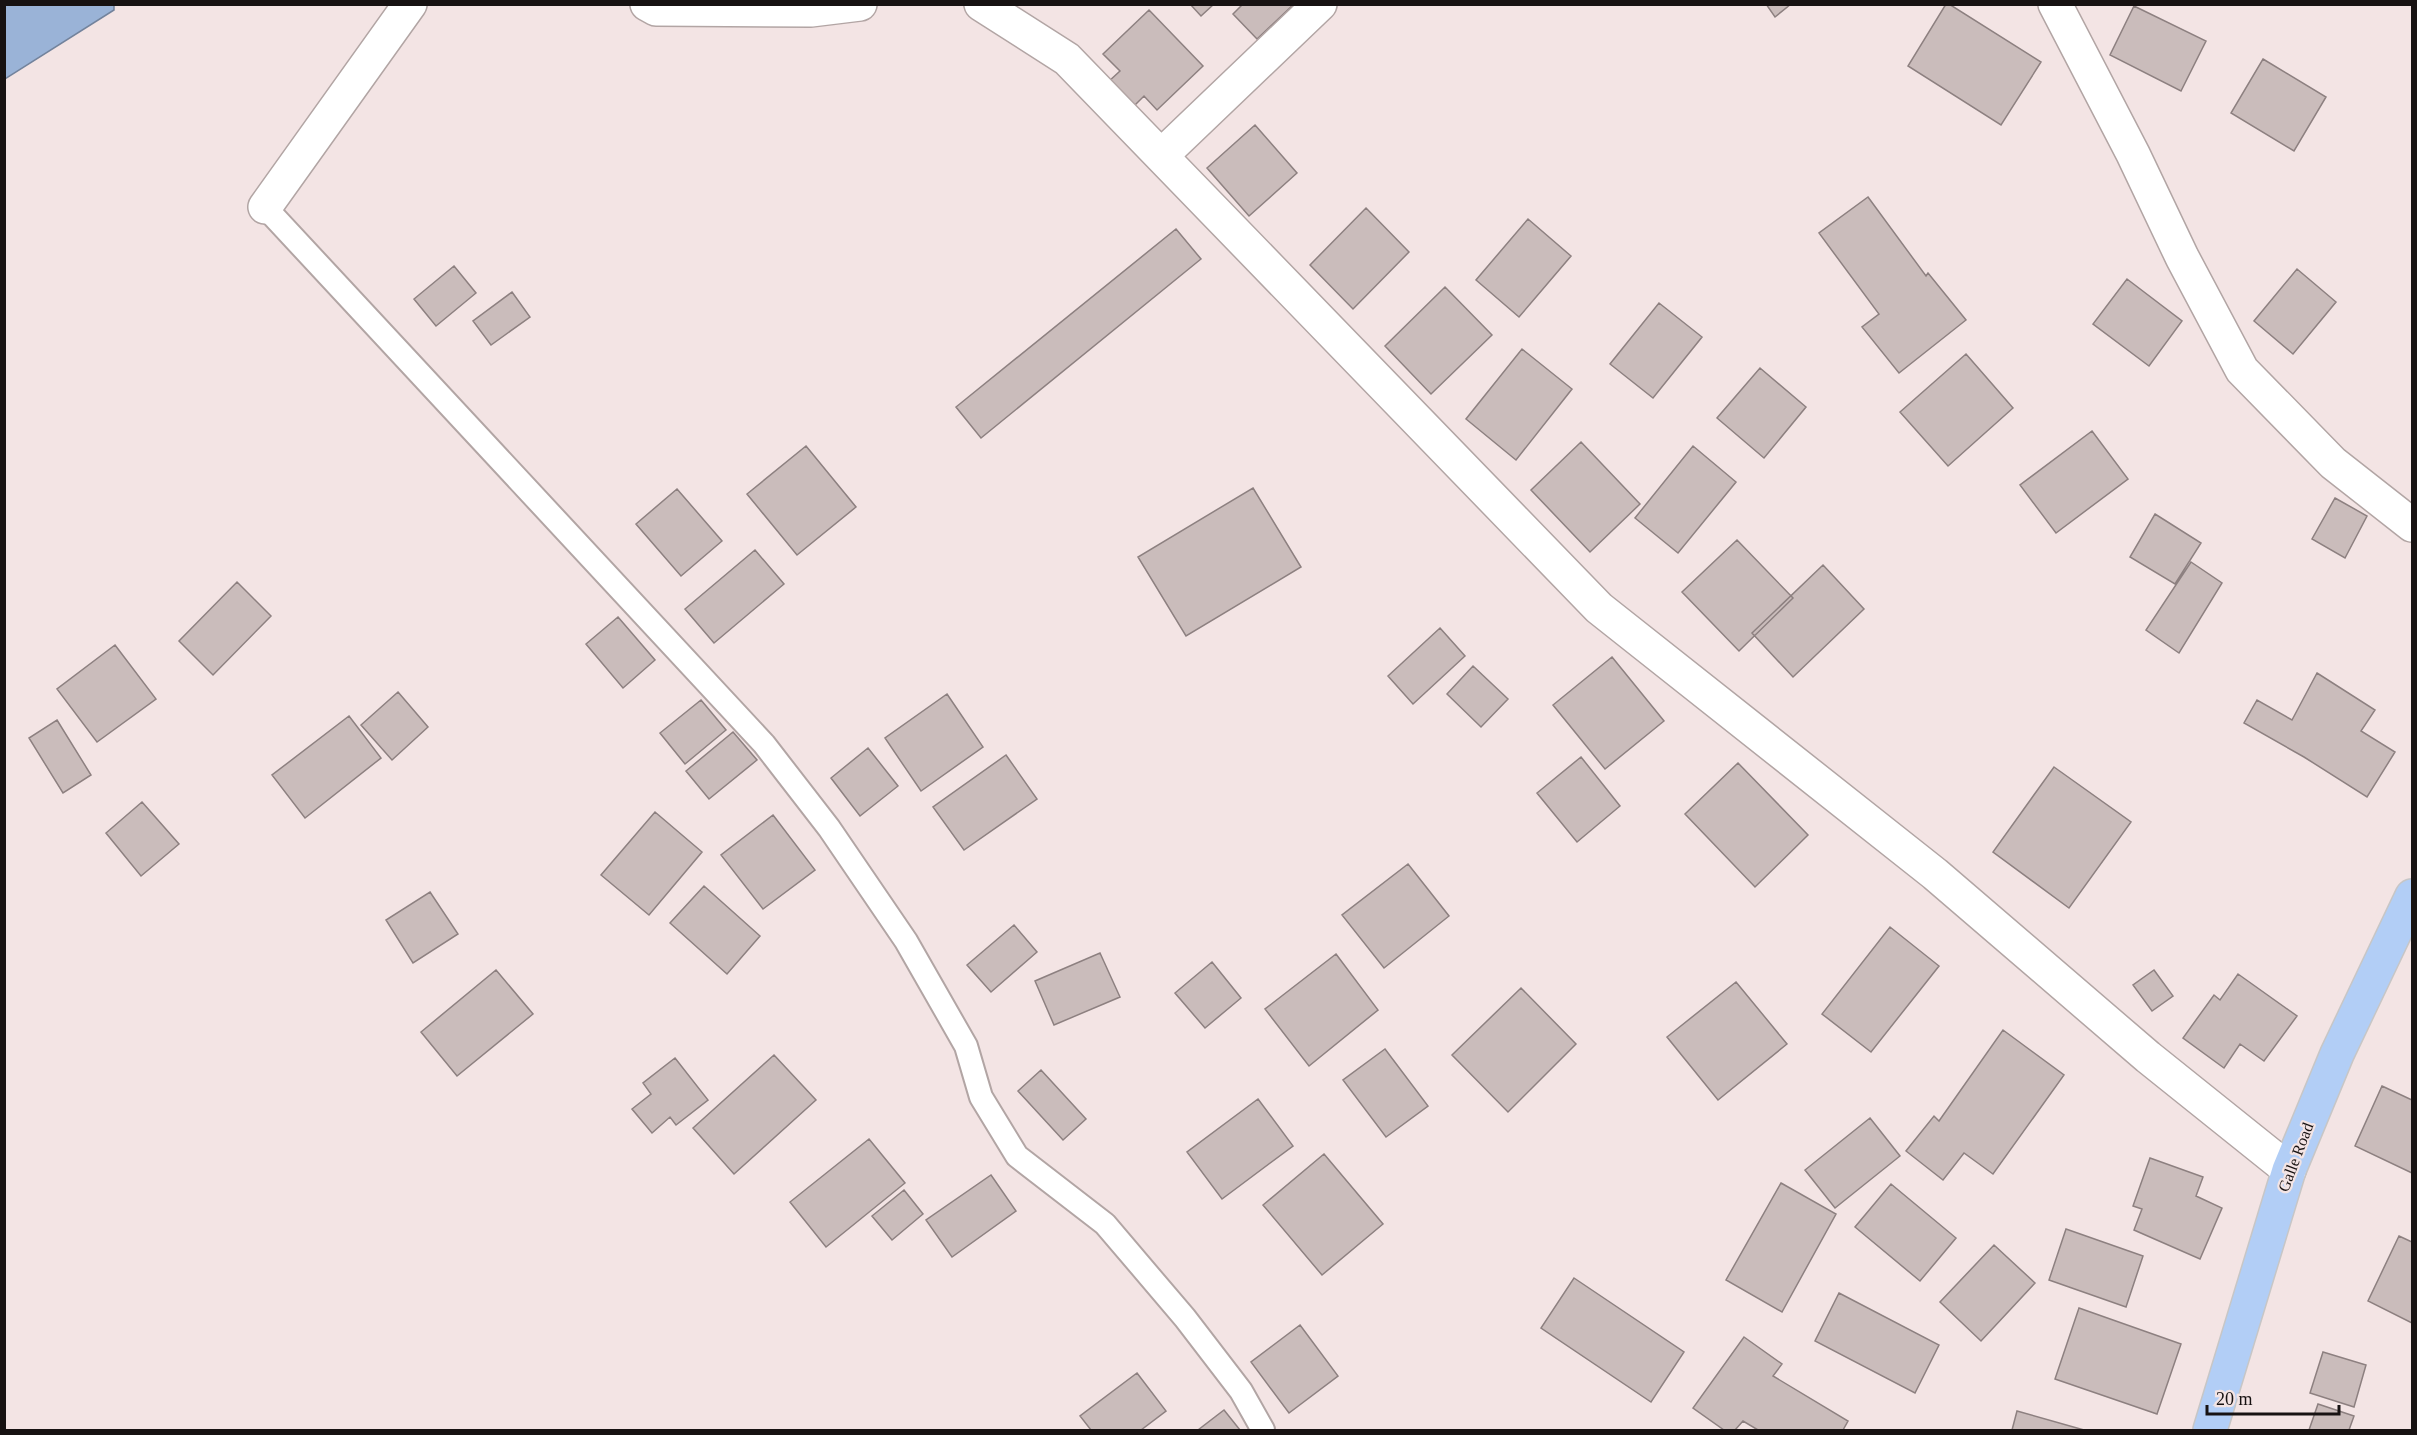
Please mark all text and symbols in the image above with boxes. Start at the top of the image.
street label: Galle Road [2275,1120,2316,1194]
scale bar [2207,1378,2339,1416]
text: 20 m [2216,1389,2253,1409]

